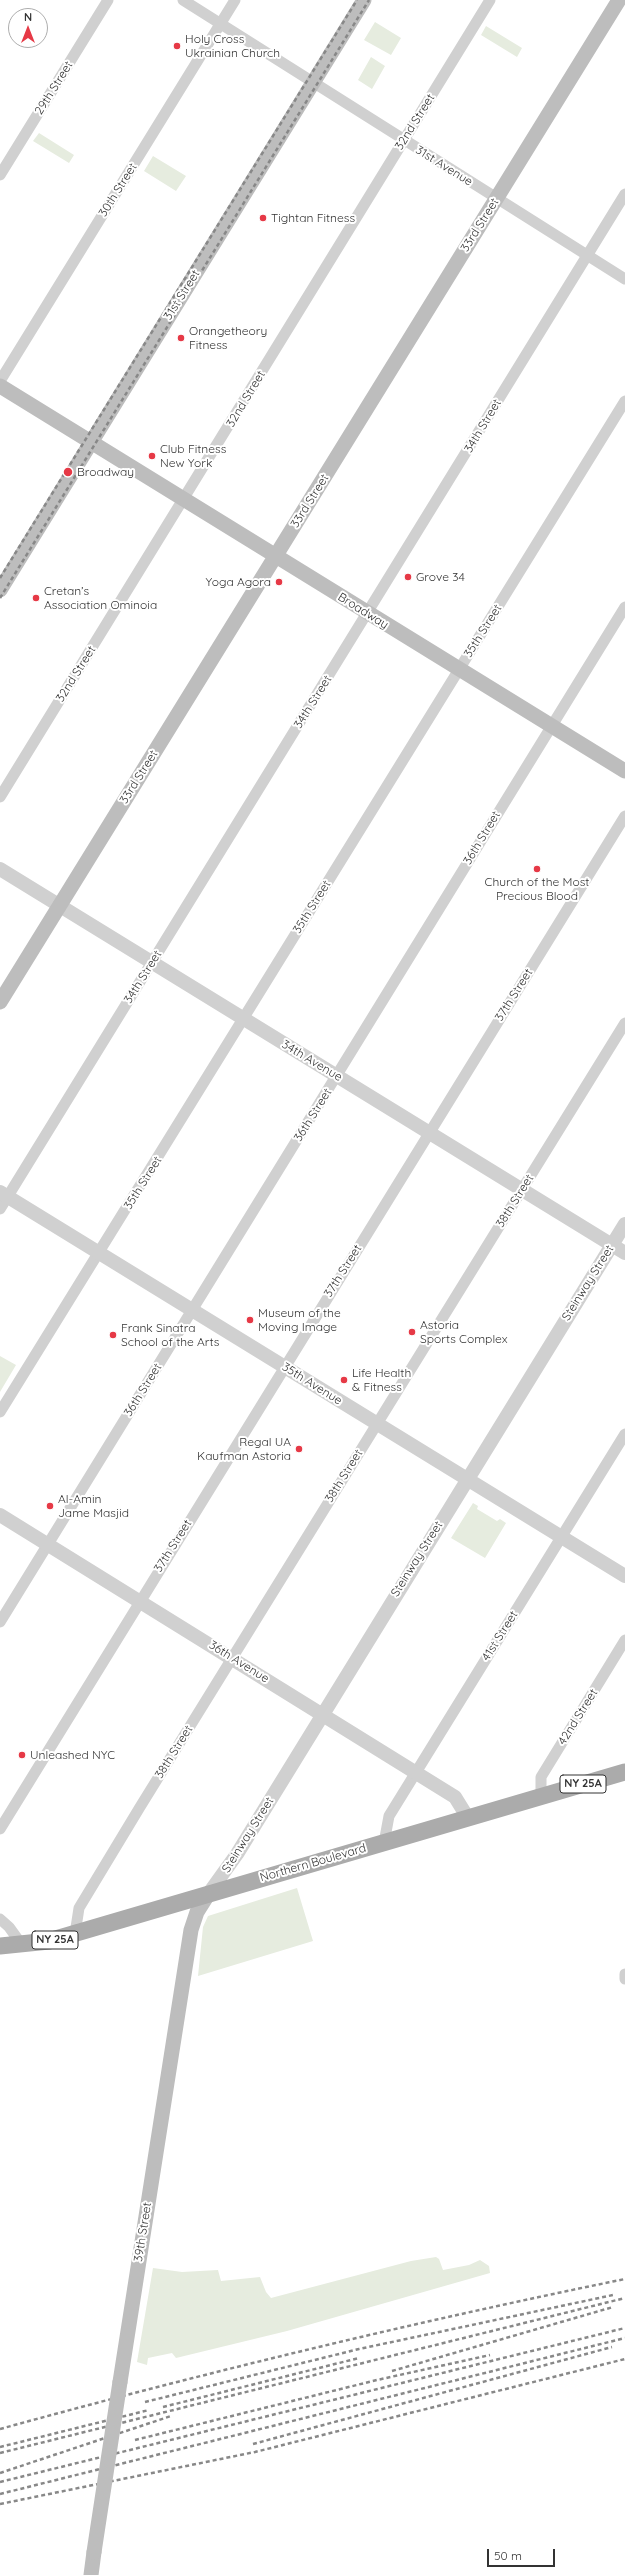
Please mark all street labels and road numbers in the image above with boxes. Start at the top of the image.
street label: 29th Street [32,59,76,117]
street label: 32nd Street [392,91,438,153]
street label: 31st Avenue [413,143,475,189]
street label: 30th Street [96,161,140,219]
street label: 33rd Street [458,196,502,254]
street label: 31st Street [161,267,203,323]
street label: 32nd Street [224,368,268,430]
street label: 34th Street [461,397,505,455]
street label: 33rd Street [288,472,332,530]
street label: Broadway [335,590,391,632]
street label: 35th Street [461,602,505,660]
street label: 32nd Street [53,643,99,705]
street label: 34th Street [291,673,335,731]
street label: 33rd Street [117,748,161,806]
street label: 36th Street [460,809,504,867]
street label: 35th Street [290,878,334,936]
street label: 34th Street [121,948,165,1006]
street label: 37th Street [492,966,536,1024]
street label: 34th Avenue [279,1037,345,1085]
street label: 36th Street [291,1086,335,1144]
street label: 35th Street [121,1154,165,1212]
street label: 38th Street [493,1172,537,1230]
street label: 37th Street [321,1242,365,1300]
street label: Steinway Street [559,1243,617,1323]
street label: 35th Avenue [279,1360,345,1408]
street label: 36th Street [121,1361,165,1419]
street label: 38th Street [322,1447,366,1505]
street label: 37th Street [151,1517,195,1575]
street label: Steinway Street [388,1519,446,1599]
street label: 41st Street [479,1608,521,1664]
street label: 36th Avenue [206,1638,272,1686]
street label: 42nd Street [555,1686,601,1748]
street label: 38th Street [152,1723,196,1781]
road number: NY 25A [560,1775,606,1793]
street label: Steinway Street [219,1795,277,1875]
street label: Northern Boulevard [258,1841,368,1885]
road number: NY 25A [32,1931,78,1949]
street label: 39th Street [131,2201,155,2263]

